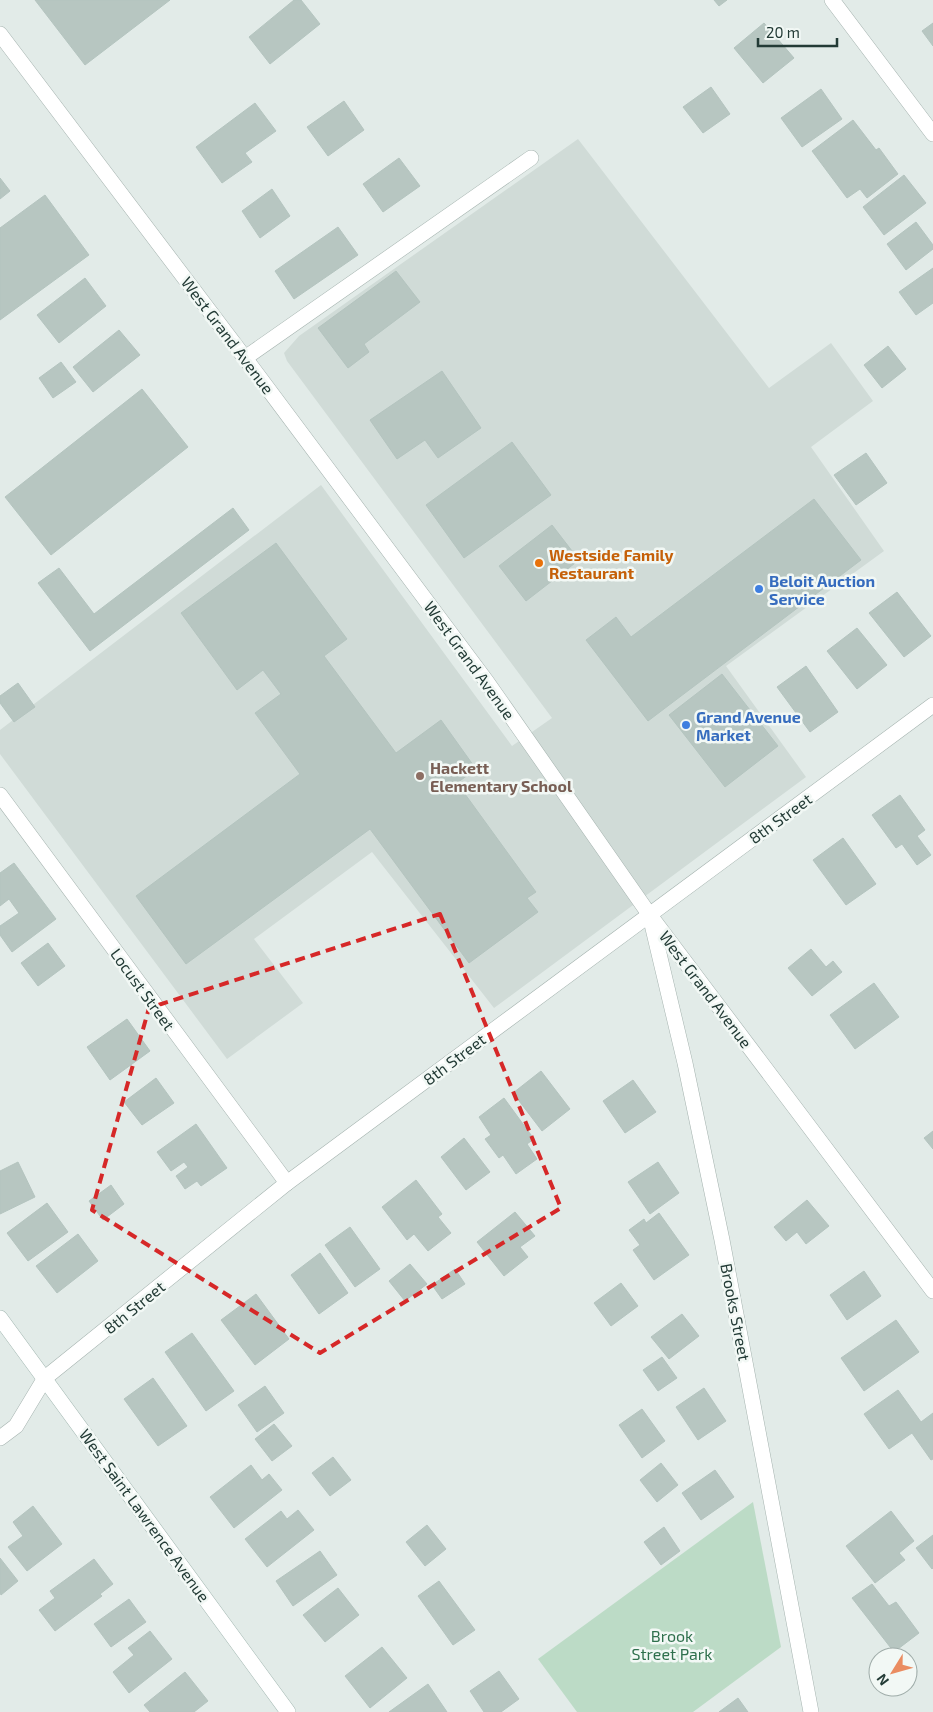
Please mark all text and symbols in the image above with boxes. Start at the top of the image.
scale bar [758,15,837,47]
text: 20 m [766,23,800,41]
street label: West Grand Avenue [178,273,278,397]
place label: Westside Family Restaurant [549,545,674,582]
marker: Westside Family Restaurant [533,557,545,569]
place label: Beloit Auction Service [769,571,875,608]
marker: Beloit Auction Service [753,583,765,595]
street label: West Grand Avenue [421,597,519,723]
place label: Grand Avenue Market [696,707,801,744]
marker: Grand Avenue Market [680,719,692,731]
place label: Hackett Elementary School [430,758,573,796]
marker: Hackett Elementary School [414,770,426,782]
street label: 8th Street [745,789,815,847]
street label: West Grand Avenue [656,927,756,1051]
street label: Locust Street [107,944,179,1034]
street label: 8th Street [419,1029,489,1089]
street label: Brooks Street [717,1262,755,1362]
street label: 8th Street [100,1277,168,1337]
street label: West Saint Lawrence Avenue [76,1425,214,1605]
park label: Brook Street Park [632,1626,712,1663]
north arrow [868,1647,918,1697]
text: N [872,1671,892,1689]

